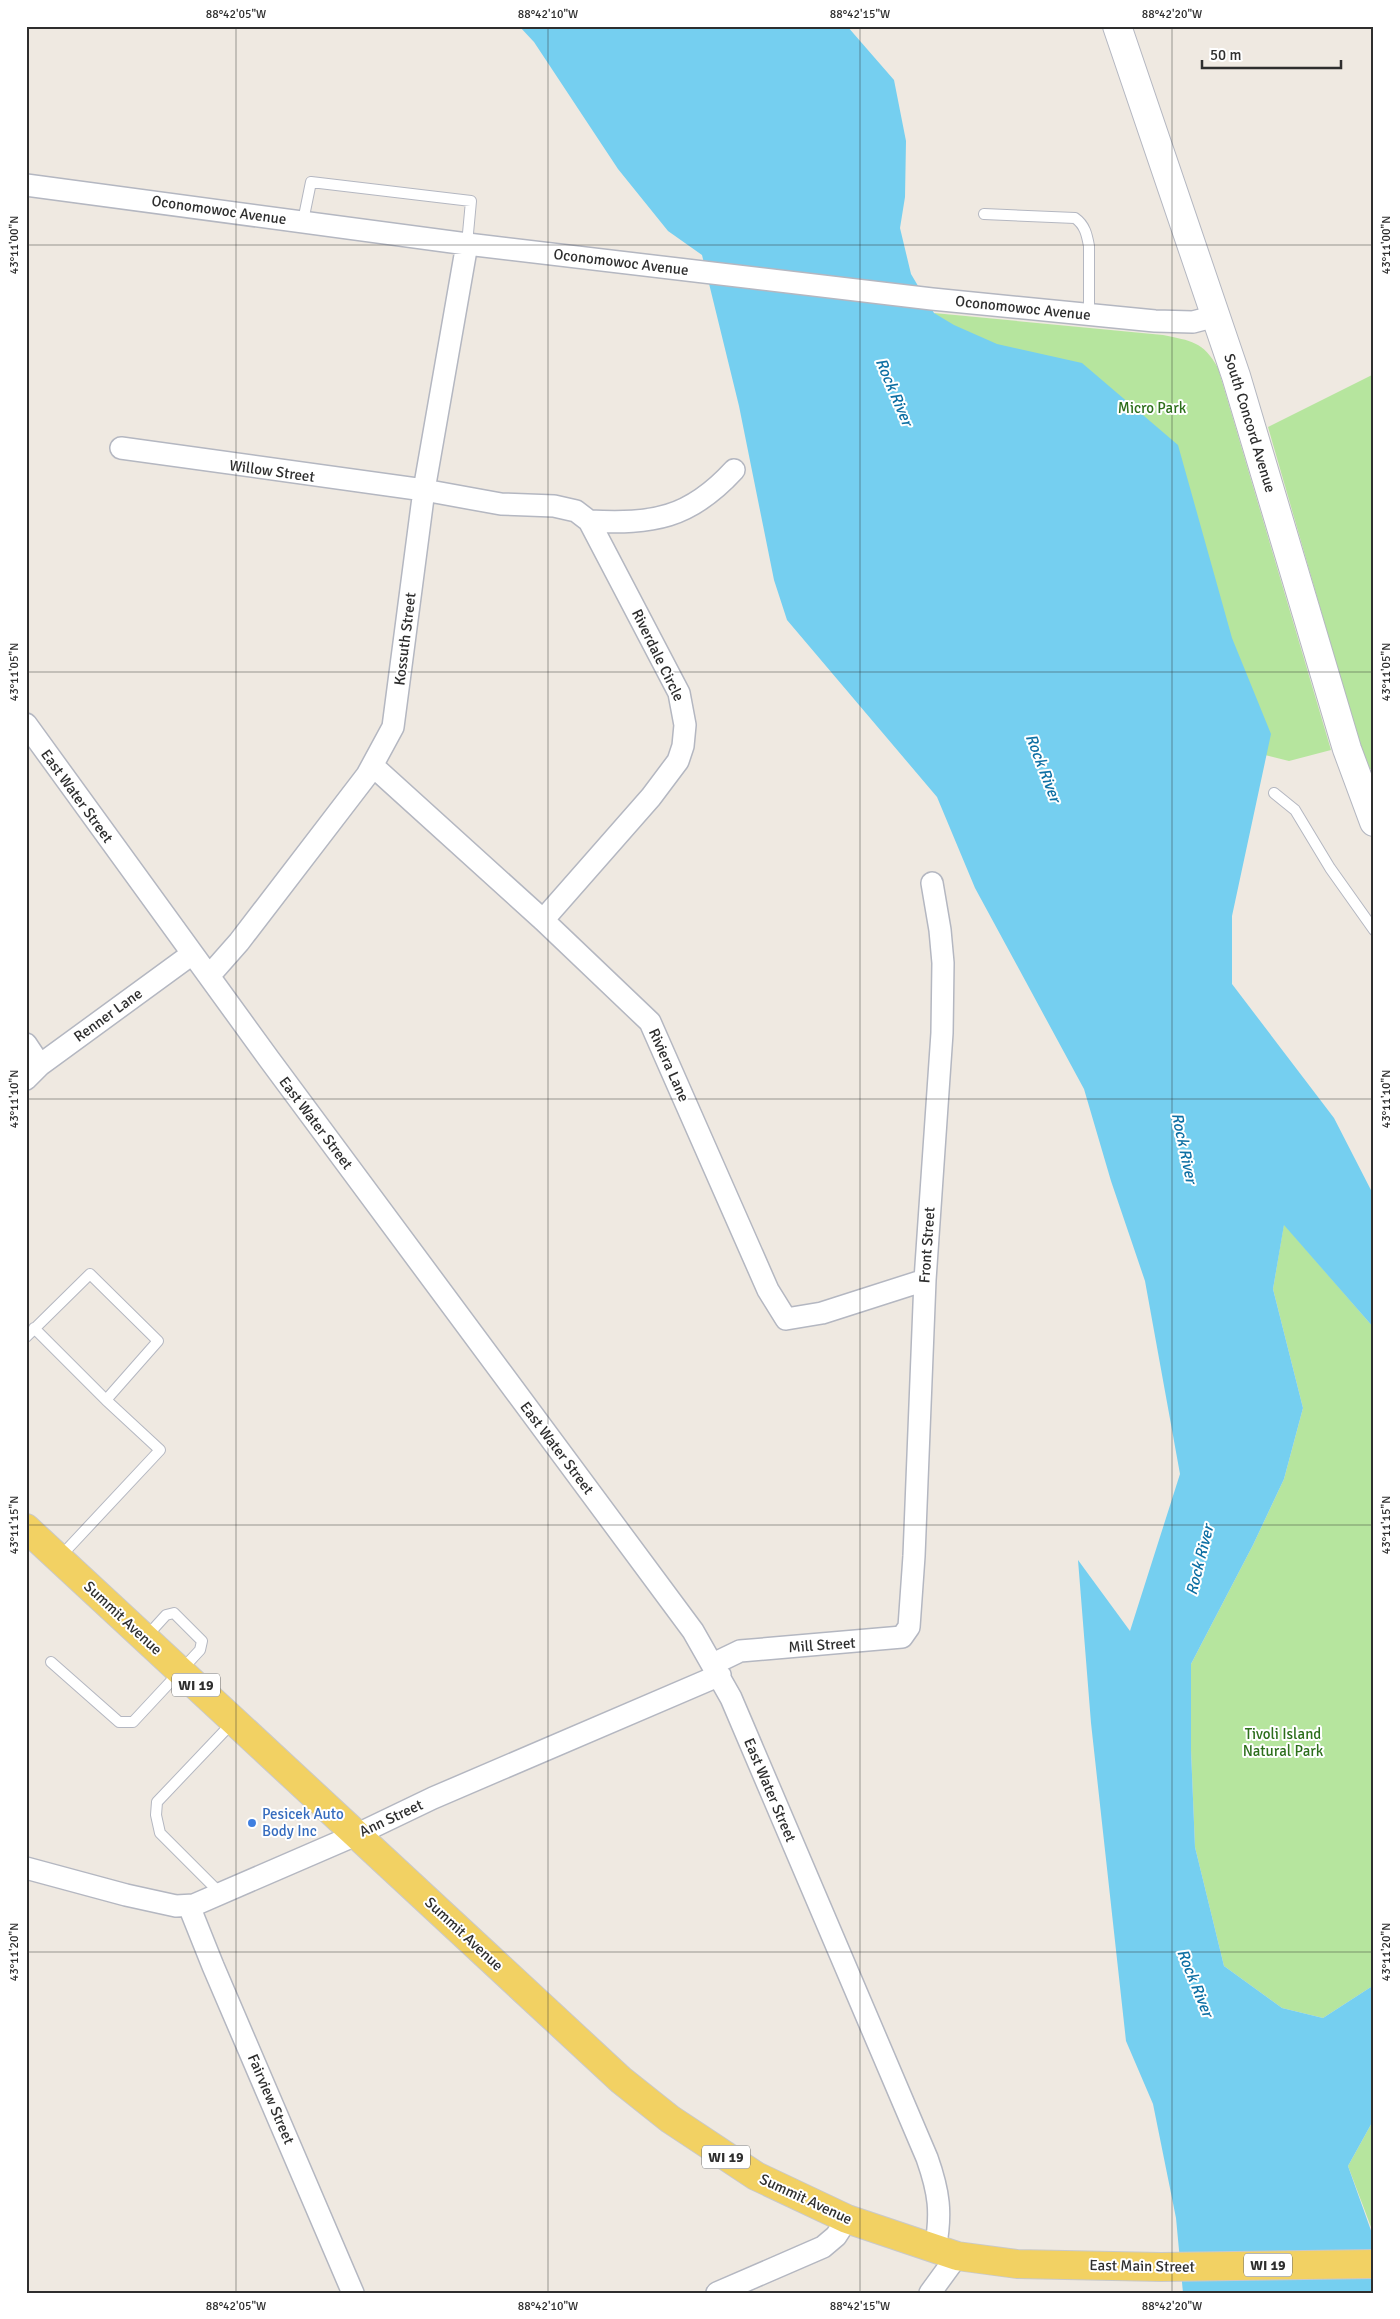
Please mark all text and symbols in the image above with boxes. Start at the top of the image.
text: 88°42'05"W [206,7,266,22]
text: 88°42'10"W [518,7,578,22]
text: 88°42'15"W [830,7,890,22]
text: 88°42'20"W [1142,7,1202,22]
scale bar [1202,38,1341,70]
text: 50 m [1210,46,1241,64]
street label: Oconomowoc Avenue [150,192,288,228]
text: 43°11'00"N [7,216,22,274]
text: 43°11'00"N [1379,216,1394,274]
street label: Oconomowoc Avenue [552,245,690,279]
street label: Oconomowoc Avenue [954,292,1092,324]
street label: South Concord Avenue [1220,351,1280,495]
water label: Rock River [871,355,918,431]
park label: Micro Park [1118,399,1187,417]
street label: Willow Street [228,456,316,486]
street label: Kossuth Street [390,591,420,687]
street label: Riverdale Circle [628,606,688,704]
text: 43°11'05"N [7,643,22,701]
text: 43°11'05"N [1379,643,1394,701]
water label: Rock River [1021,731,1066,807]
street label: East Water Street [37,746,117,846]
street label: Renner Lane [70,984,146,1046]
street label: Riviera Lane [645,1026,693,1104]
text: 43°11'10"N [7,1070,22,1128]
text: 43°11'10"N [1379,1070,1394,1128]
street label: East Water Street [275,1073,357,1173]
water label: Rock River [1167,1111,1202,1187]
street label: Front Street [915,1206,939,1284]
street label: East Water Street [516,1398,598,1498]
text: 43°11'15"N [7,1496,22,1554]
text: 43°11'15"N [1379,1496,1394,1554]
water label: Rock River [1182,1521,1219,1597]
street label: Summit Avenue [80,1577,166,1659]
street label: Mill Street [788,1634,856,1656]
road number: WI 19 [172,1674,220,1696]
park label: Tivoli Island Natural Park [1243,1725,1324,1760]
street label: East Water Street [740,1735,800,1845]
street label: Ann Street [356,1795,426,1841]
place label: Pesicek Auto Body Inc [262,1805,344,1840]
marker: Pesicek Auto Body Inc [246,1817,258,1829]
street label: Summit Avenue [421,1893,507,1975]
text: 43°11'20"N [7,1923,22,1981]
text: 43°11'20"N [1379,1923,1394,1981]
water label: Rock River [1172,1946,1218,2022]
street label: Fairview Street [244,2051,298,2147]
road number: WI 19 [702,2146,750,2168]
street label: Summit Avenue [757,2170,855,2228]
road number: WI 19 [1244,2254,1292,2276]
street label: East Main Street [1089,2256,1195,2276]
text: 88°42'05"W [206,2299,266,2314]
text: 88°42'10"W [518,2299,578,2314]
text: 88°42'15"W [830,2299,890,2314]
text: 88°42'20"W [1142,2299,1202,2314]

